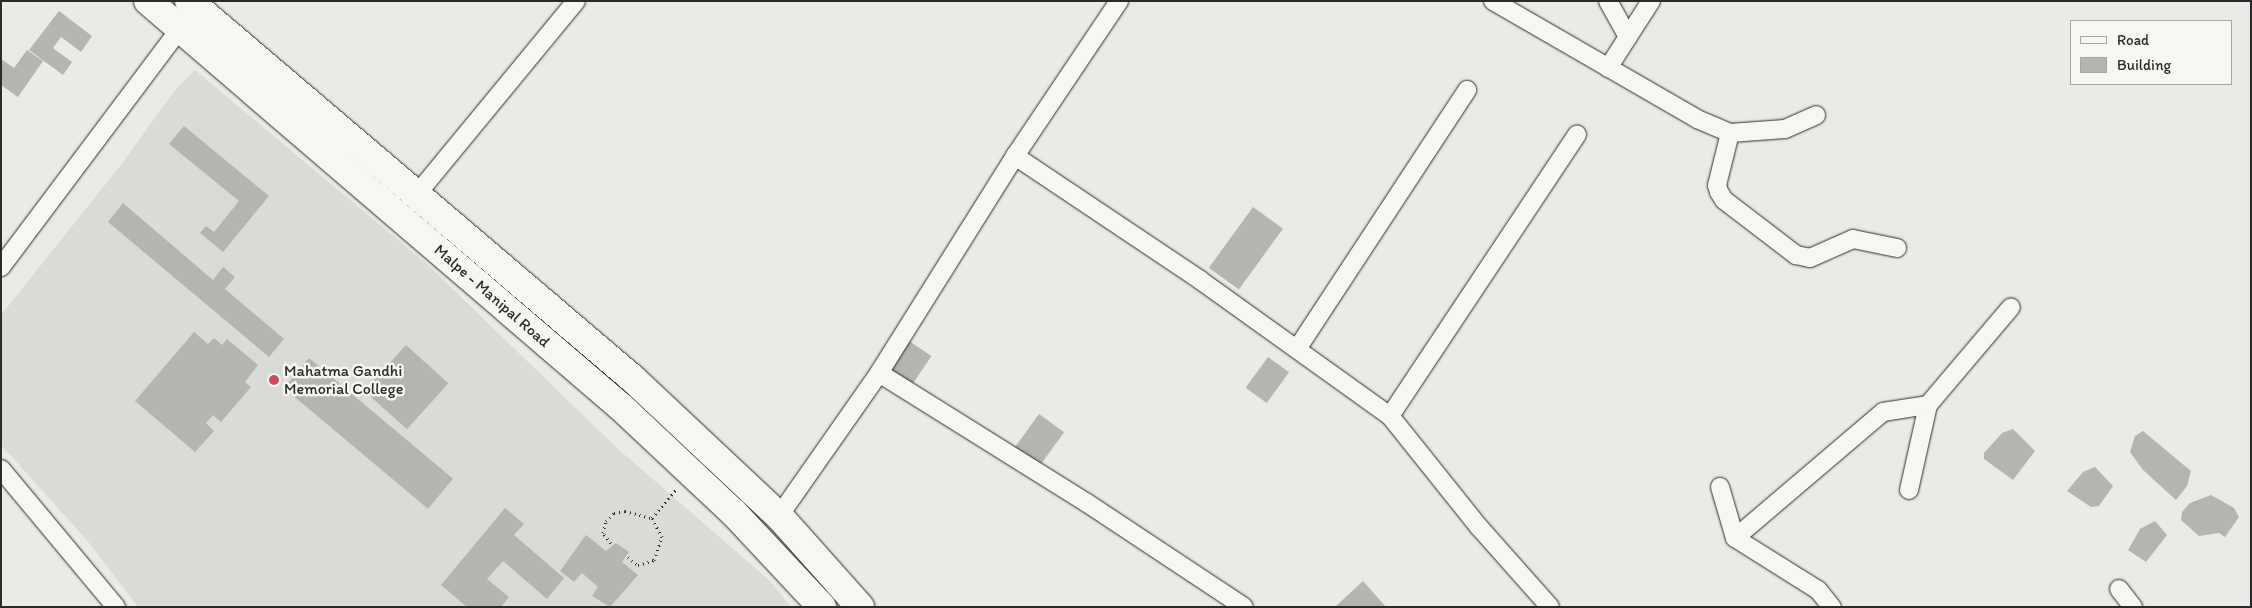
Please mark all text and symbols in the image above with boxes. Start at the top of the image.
legend [2070,20,2232,85]
text: Road [2117,31,2149,49]
text: Building [2117,56,2171,74]
street label: Malpe - Manipal Road [430,240,554,352]
place label: Mahatma Gandhi Memorial College [284,361,403,399]
marker: Mahatma Gandhi Memorial College [268,374,280,386]

